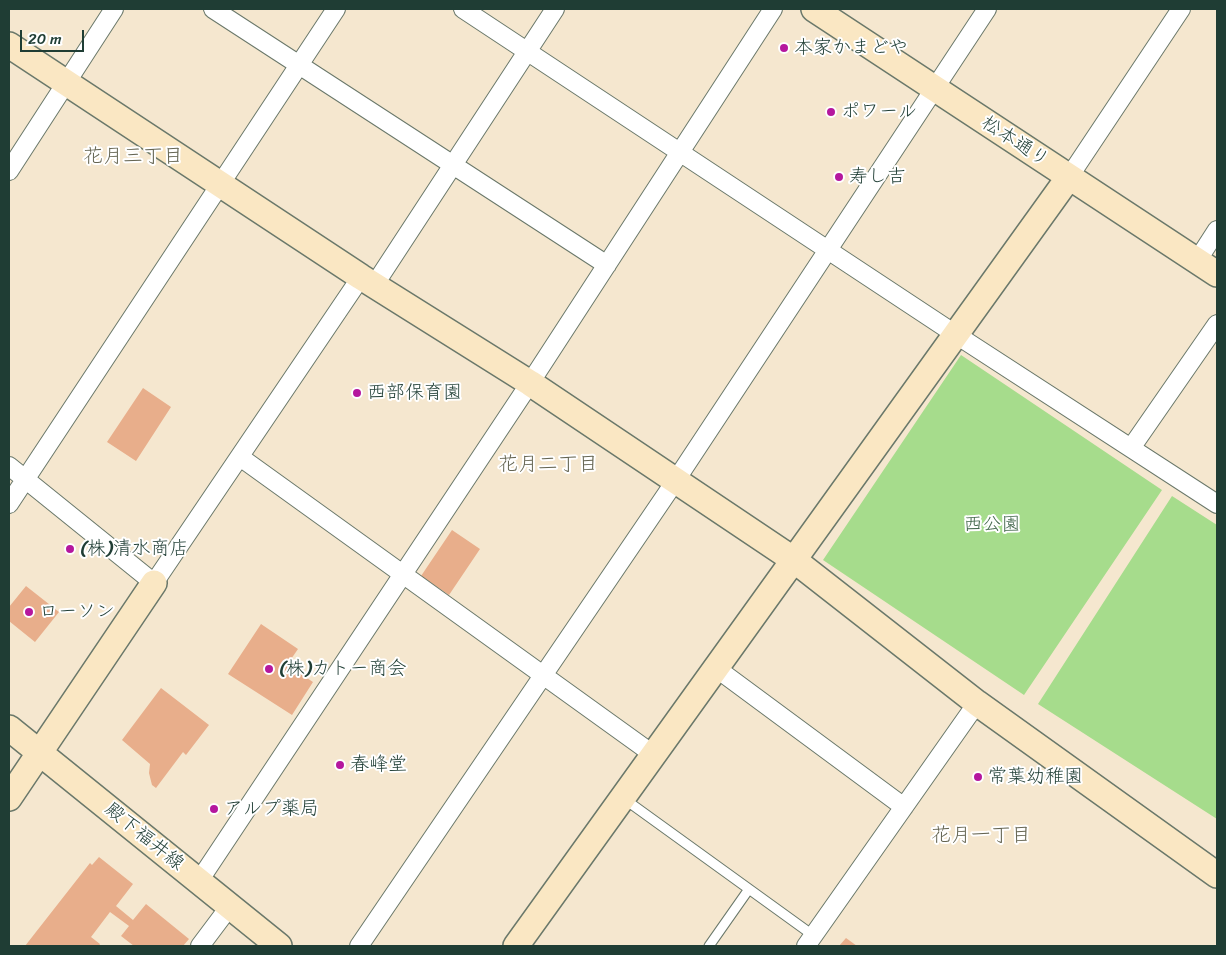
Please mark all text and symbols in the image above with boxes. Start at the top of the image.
scale bar [22,20,86,52]
text: 20 m [28,26,62,52]
place label: 本家かまどや [794,37,908,59]
marker: 本家かまどや [778,42,790,54]
place label: ポワール [841,101,917,123]
marker: ポワール [825,106,837,118]
street label: 松本通り [977,112,1053,172]
district label: 花月三丁目 [83,145,183,169]
place label: 寿し吉 [849,166,906,188]
marker: 寿し吉 [833,171,845,183]
place label: 西部保育園 [367,382,462,404]
marker: 西部保育園 [351,387,363,399]
district label: 花月二丁目 [498,453,598,477]
park label: 西公園 [964,514,1020,536]
place label: (株)清水商店 [80,538,188,560]
marker: (株)清水商店 [64,543,76,555]
place label: ローソン [39,601,115,623]
marker: ローソン [23,606,35,618]
place label: (株)カトー商会 [279,658,406,680]
marker: (株)カトー商会 [263,663,275,675]
place label: 春峰堂 [350,754,407,776]
marker: 春峰堂 [334,759,346,771]
place label: 常葉幼稚園 [988,766,1083,788]
marker: 常葉幼稚園 [972,771,984,783]
street label: 殿下福井線 [100,798,188,876]
place label: アルプ薬局 [224,798,319,820]
marker: アルプ薬局 [208,803,220,815]
district label: 花月一丁目 [931,824,1031,848]

